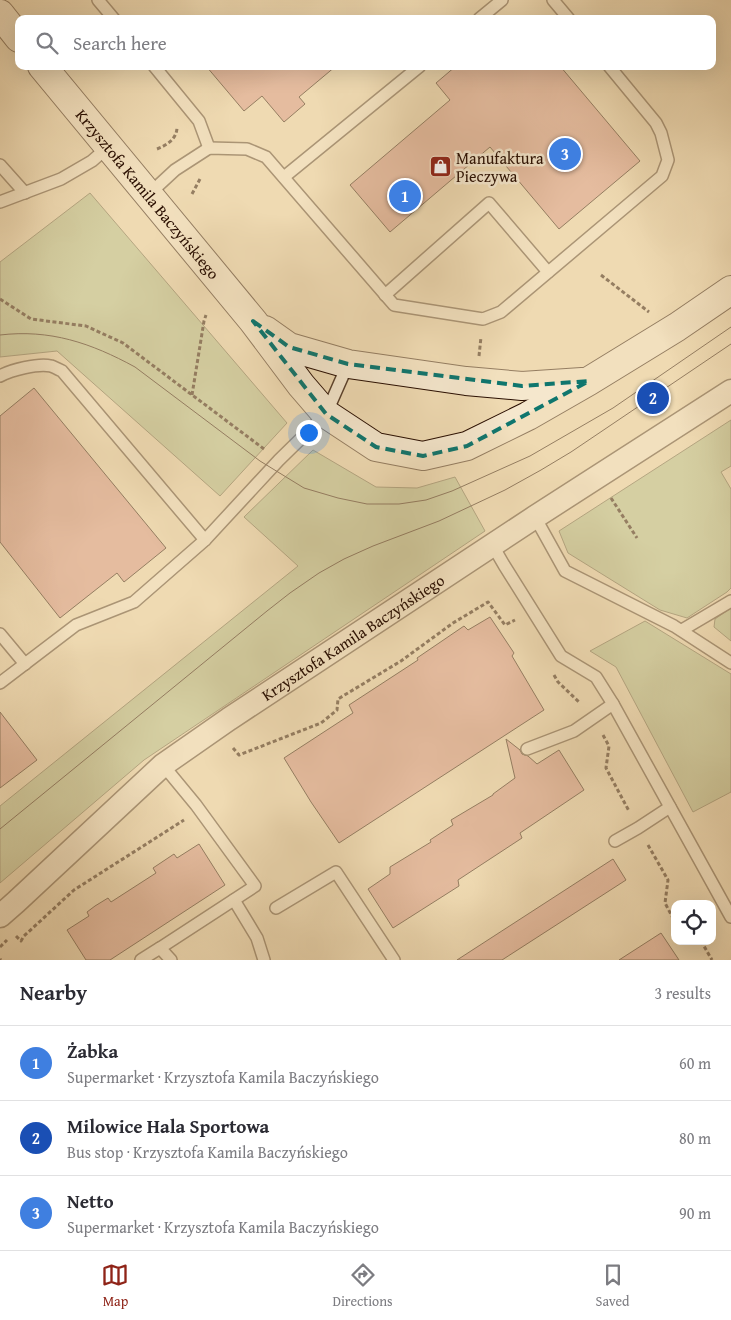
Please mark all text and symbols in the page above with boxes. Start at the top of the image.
search box [15,15,716,70]
icon: search [33,29,61,57]
text: Search here [73,29,167,57]
street label: Krzysztofa Kamila Baczyńskiego [70,103,226,284]
pin: 3 [549,135,581,173]
place label: Manufaktura Pieczywa [456,146,544,188]
shop icon: Manufaktura Pieczywa [428,155,452,179]
pin: 1 [389,177,421,215]
pin: 2 [637,379,669,417]
your location [296,420,322,446]
street label: Krzysztofa Kamila Baczyńskiego [256,568,449,707]
map controls [671,900,716,945]
button: locate [671,900,716,945]
text: Nearby [20,977,87,1008]
text: 3 results [654,981,711,1005]
text: Żabka [67,1037,118,1065]
text: 1 [32,1051,40,1075]
text: 60 m [679,1051,711,1075]
text: Supermarket · Krzysztofa Kamila Baczyńskiego [67,1065,379,1089]
text: Milowice Hala Sportowa [67,1112,269,1140]
text: 2 [32,1126,40,1150]
text: 80 m [679,1126,711,1150]
text: Bus stop · Krzysztofa Kamila Baczyńskiego [67,1140,348,1164]
text: Netto [67,1187,114,1215]
text: 3 [32,1201,40,1225]
text: 90 m [679,1201,711,1225]
text: Supermarket · Krzysztofa Kamila Baczyńskiego [67,1215,379,1239]
tab: Map [101,1261,129,1311]
tab: Directions [332,1261,393,1311]
tab: Saved [596,1261,630,1311]

